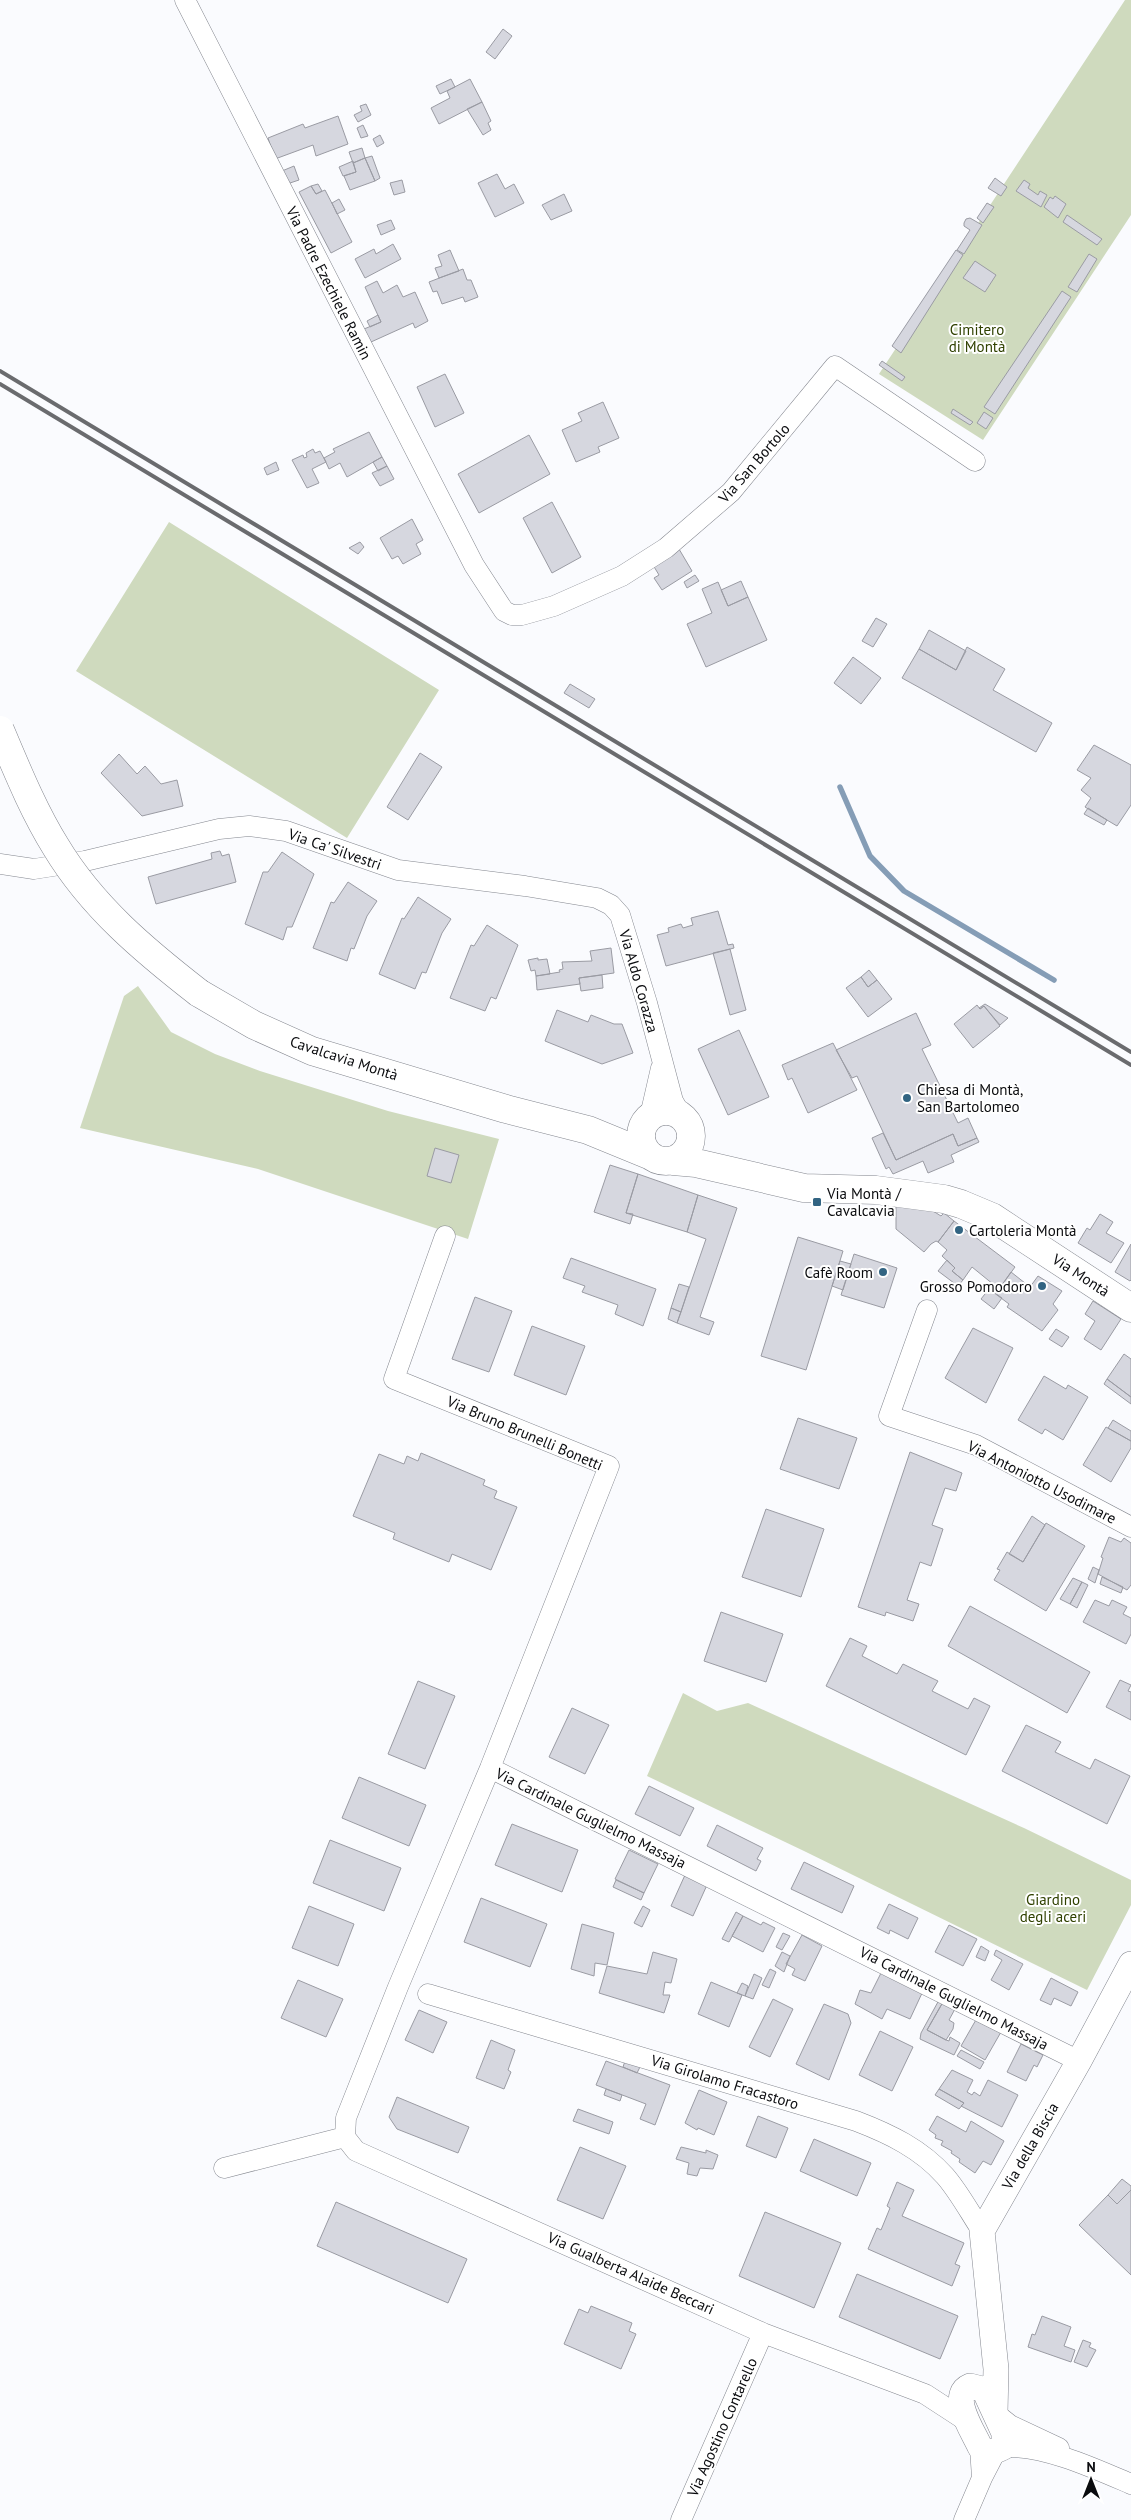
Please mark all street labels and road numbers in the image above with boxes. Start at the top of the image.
street label: Via Padre Ezechiele Ramin [282,202,376,363]
street label: Via San Bortolo [714,419,794,507]
street label: Via Ca' Silvestri [285,824,384,874]
street label: Via Aldo Corazza [615,926,663,1035]
street label: Cavalcavia Montà [288,1032,400,1084]
street label: Via Montà [1048,1249,1113,1301]
street label: Via Bruno Brunelli Bonetti [443,1391,606,1474]
street label: Via Antoniotto Usodimare [964,1436,1120,1528]
street label: Via Cardinale Guglielmo Massaja [492,1763,689,1872]
street label: Via Cardinale Guglielmo Massaja [856,1942,1052,2054]
street label: Via Girolamo Fracastoro [648,2050,801,2113]
street label: Via della Biscia [997,2099,1063,2194]
street label: Via Gualberta Alaide Beccari [544,2227,717,2318]
street label: Via Agostino Contarello [682,2355,761,2500]

